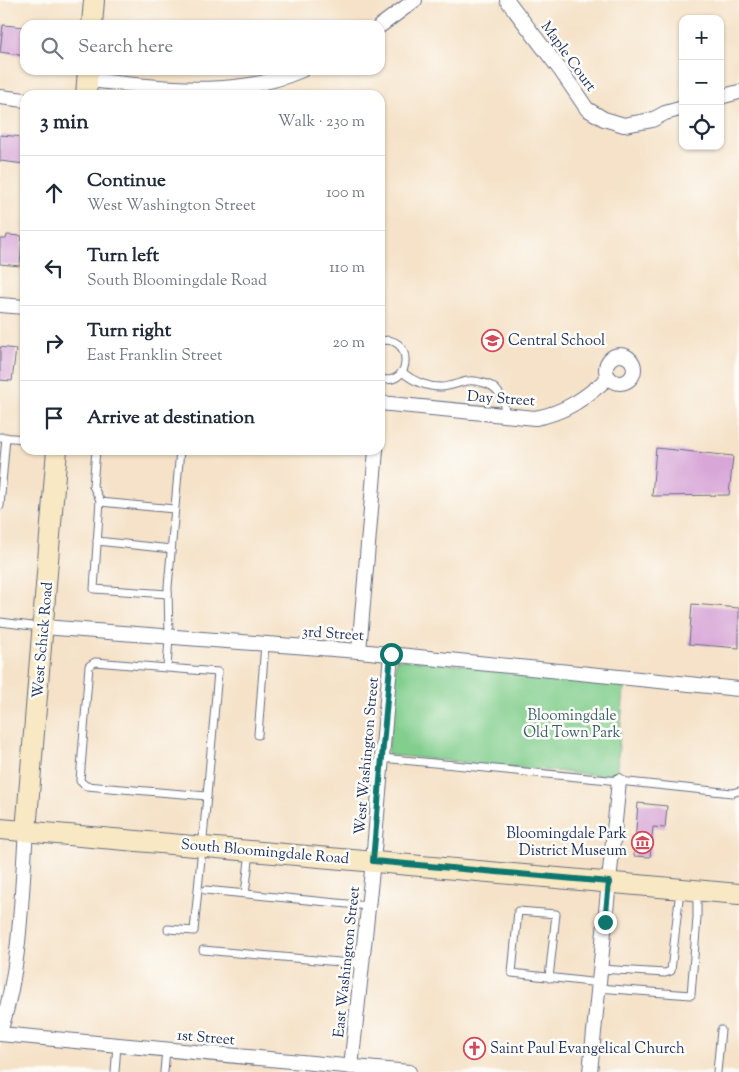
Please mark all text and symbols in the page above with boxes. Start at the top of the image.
map controls [679,15,724,150]
button: + [679,15,724,60]
street label: Maple Court [535,17,600,96]
search box [20,20,385,75]
icon: search [38,34,66,62]
text: Search here [78,34,173,61]
button: − [679,60,724,105]
button: locate [679,105,724,150]
text: 3 min [40,108,89,138]
text: Walk · 230 m [278,111,365,134]
text: Continue [87,168,166,195]
icon: ahead [40,179,68,207]
text: 100 m [326,182,365,205]
text: West Washington Street [87,195,256,218]
text: Turn left [87,243,159,270]
icon: left [40,254,68,282]
text: 110 m [329,257,365,280]
text: South Bloomingdale Road [87,270,267,293]
text: Turn right [87,318,171,345]
school or university icon: Central School [480,328,504,352]
icon: right [40,329,68,357]
place label: Central School [508,331,605,352]
text: 20 m [332,332,365,355]
text: East Franklin Street [87,345,223,368]
street label: Day Street [466,387,536,412]
icon: arrive [40,404,68,432]
text: Arrive at destination [87,405,255,432]
street label: West Schick Road [28,581,59,699]
street label: 3rd Street [301,622,365,647]
route start [380,643,403,666]
street label: West Washington Street [350,676,385,836]
park label: Bloomingdale Old Town Park [523,706,621,744]
place label: Bloomingdale Park District Museum [506,824,628,862]
museum icon: Bloomingdale Park District Museum [631,830,655,854]
street label: South Bloomingdale Road [180,835,350,870]
street label: East Washington Street [329,885,366,1039]
route end [594,911,617,934]
street label: 1st Street [176,1026,236,1051]
church icon: Saint Paul Evangelical Church [462,1036,486,1060]
place label: Saint Paul Evangelical Church [490,1039,685,1060]

